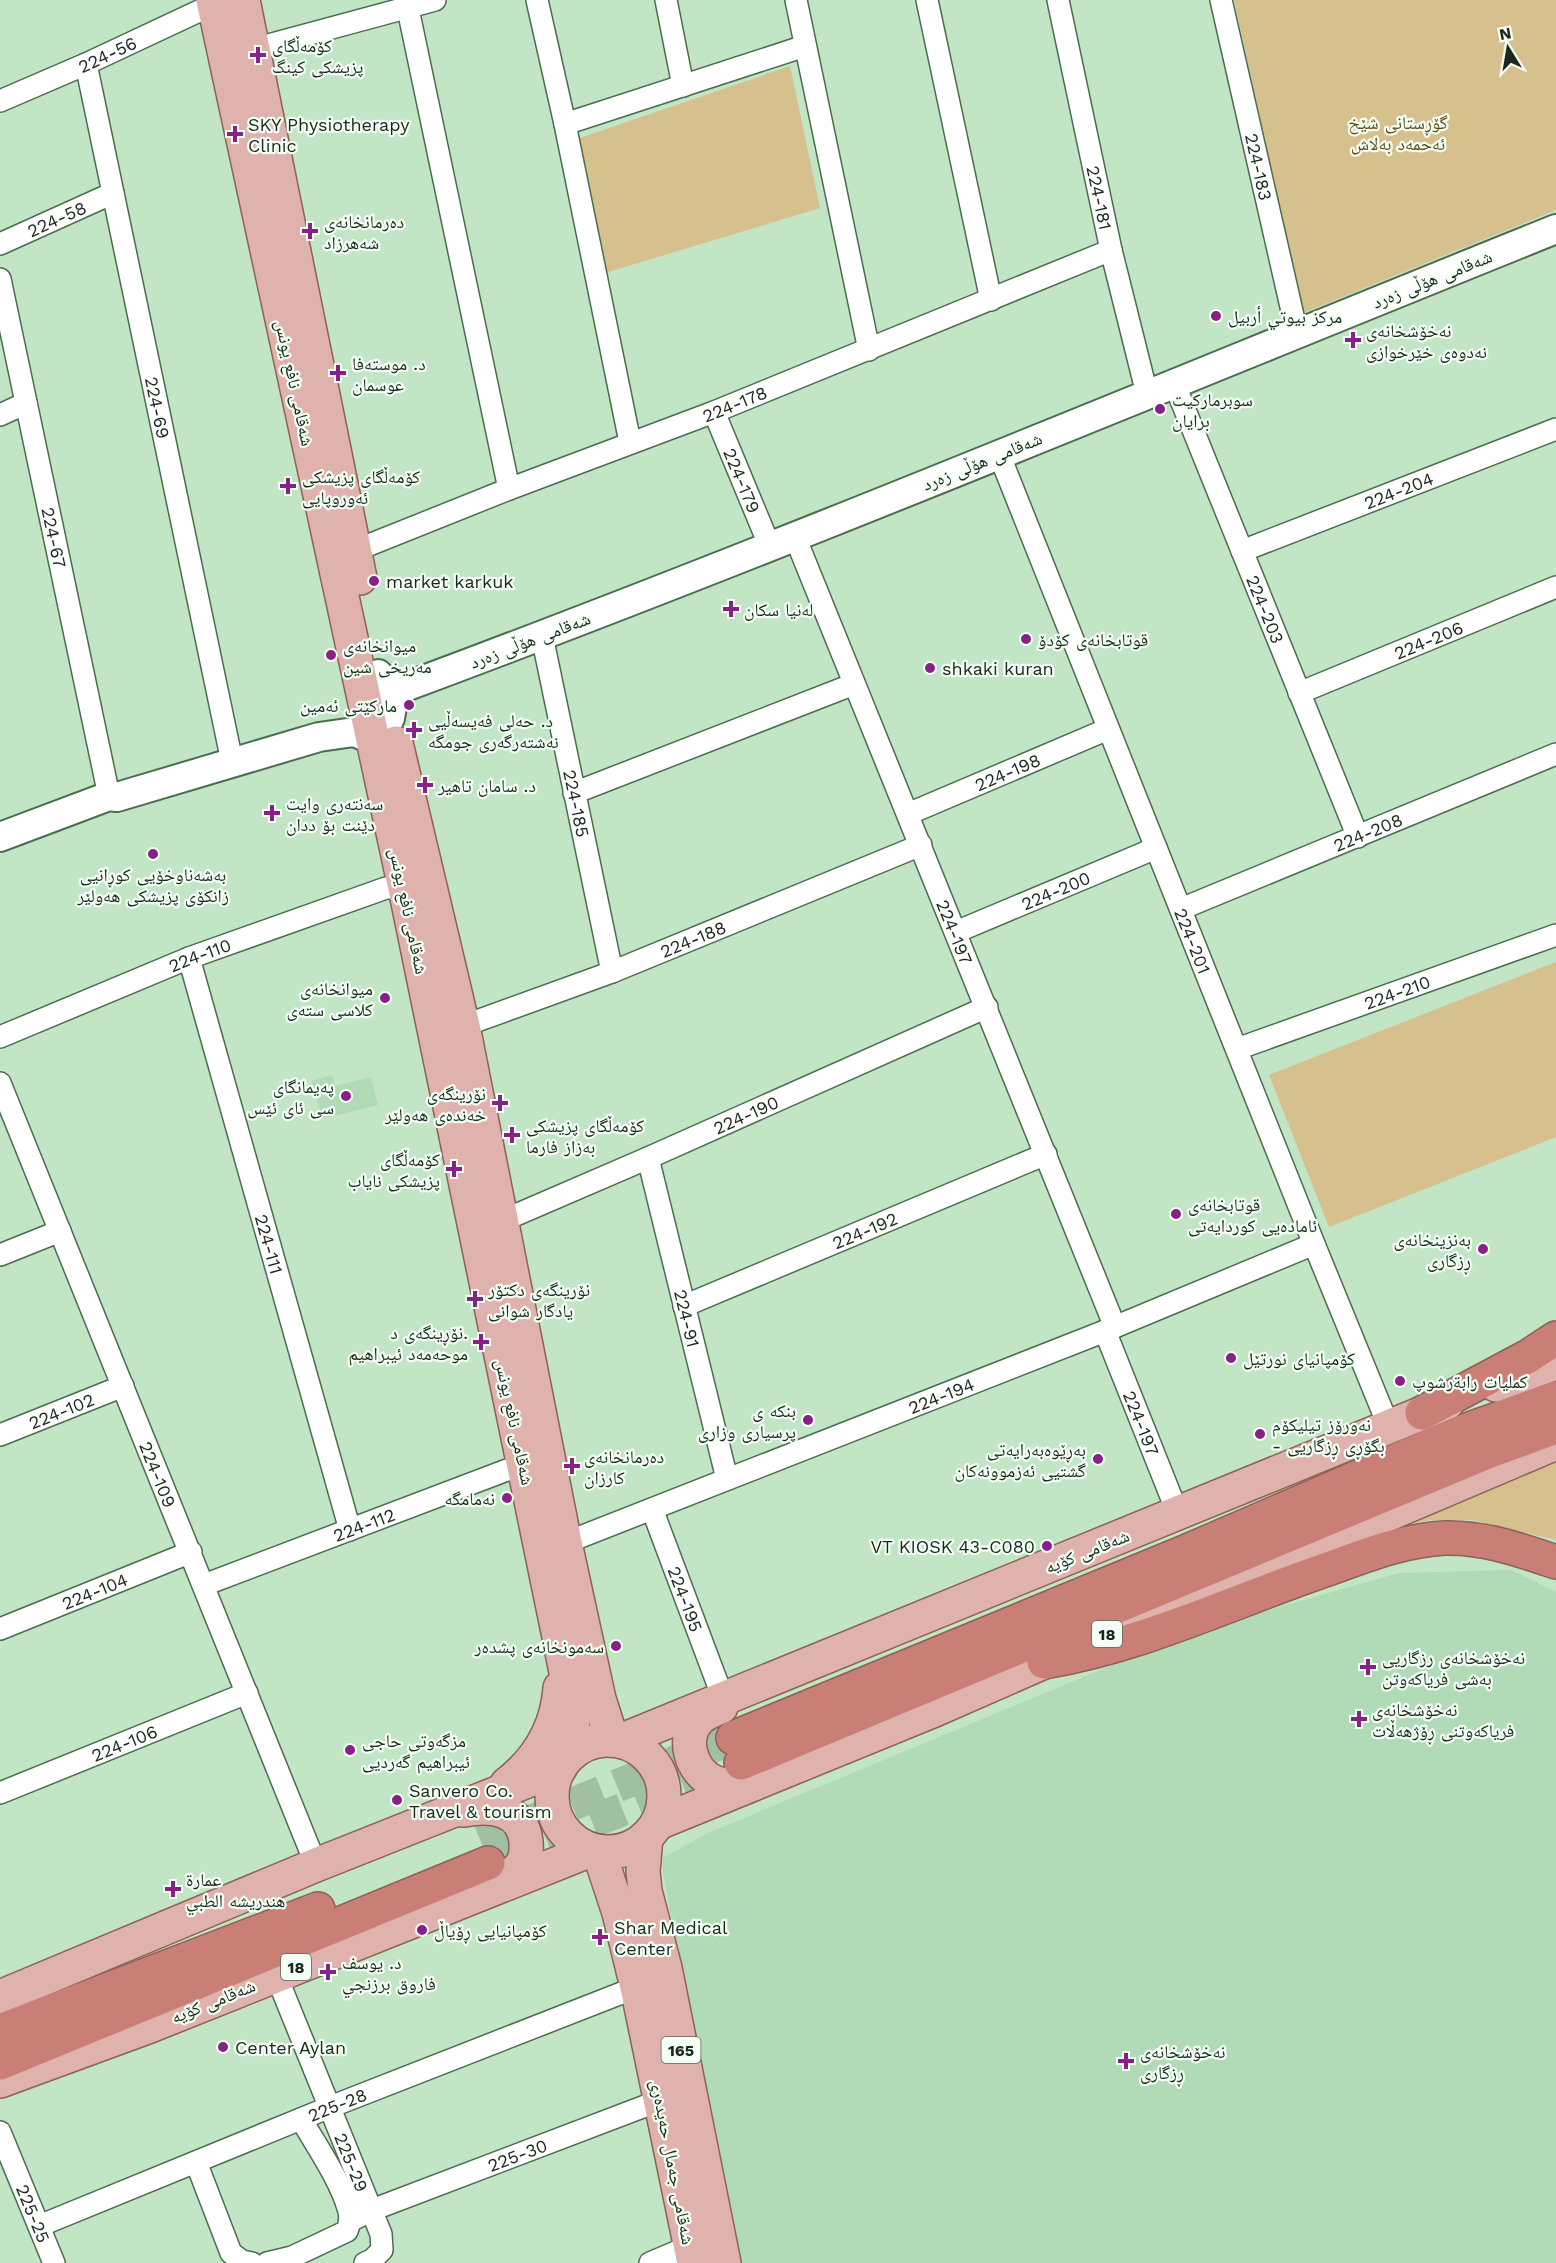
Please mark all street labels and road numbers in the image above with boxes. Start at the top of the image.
street label: 224-56 [75,31,140,77]
street label: 224-183 [1241,131,1277,202]
street label: 224-181 [1083,164,1117,232]
street label: 224-58 [24,196,89,241]
street label: شەقامی هۆڵی زەرد [1369,245,1495,314]
street label: شەقامی نافع یونس [269,318,319,448]
street label: 224-69 [141,375,175,440]
street label: 224-178 [699,381,770,426]
street label: شەقامی هۆڵی زەرد [919,427,1045,496]
street label: 224-179 [720,445,765,516]
street label: 224-204 [1361,467,1436,513]
street label: 224-67 [38,505,71,570]
street label: 224-203 [1242,572,1289,646]
street label: شەقامی هۆڵی زەرد [467,607,594,674]
street label: 224-206 [1391,616,1466,663]
street label: 224-198 [971,749,1043,795]
street label: 224-185 [560,768,594,839]
street label: 224-208 [1330,808,1405,855]
street label: شەقامی نافع یونس [383,846,433,976]
street label: 224-200 [1018,866,1093,914]
street label: 224-197 [932,896,977,967]
street label: 224-201 [1171,905,1216,977]
street label: 224-188 [657,916,729,962]
street label: 224-110 [165,933,234,976]
street label: 224-210 [1361,970,1433,1013]
street label: 224-190 [710,1091,782,1138]
street label: 224-192 [829,1207,900,1253]
street label: 224-111 [251,1212,288,1276]
street label: 224-91 [670,1287,705,1349]
street label: شەقامی نافع یونس [489,1357,539,1487]
street label: 224-194 [905,1373,977,1418]
street label: 224-102 [26,1388,97,1433]
street label: 224-197 [1119,1388,1164,1458]
street label: 224-109 [135,1438,181,1510]
street label: 224-112 [330,1503,398,1546]
street label: شەقامی کۆیە [1042,1525,1133,1578]
street label: 224-195 [664,1563,708,1635]
street label: 224-104 [59,1568,131,1614]
road number: 18 [1092,1621,1122,1647]
street label: 224-106 [88,1720,160,1765]
road number: 18 [281,1954,311,1980]
street label: شەقامی کۆیە [168,1975,259,2028]
road number: 165 [662,2037,700,2063]
street label: شەقامی جەمال حەیدەری [646,2078,699,2247]
street label: 225-28 [305,2083,370,2125]
street label: 225-29 [331,2130,373,2195]
street label: 225-30 [484,2134,550,2176]
street label: 225-25 [12,2181,55,2246]

